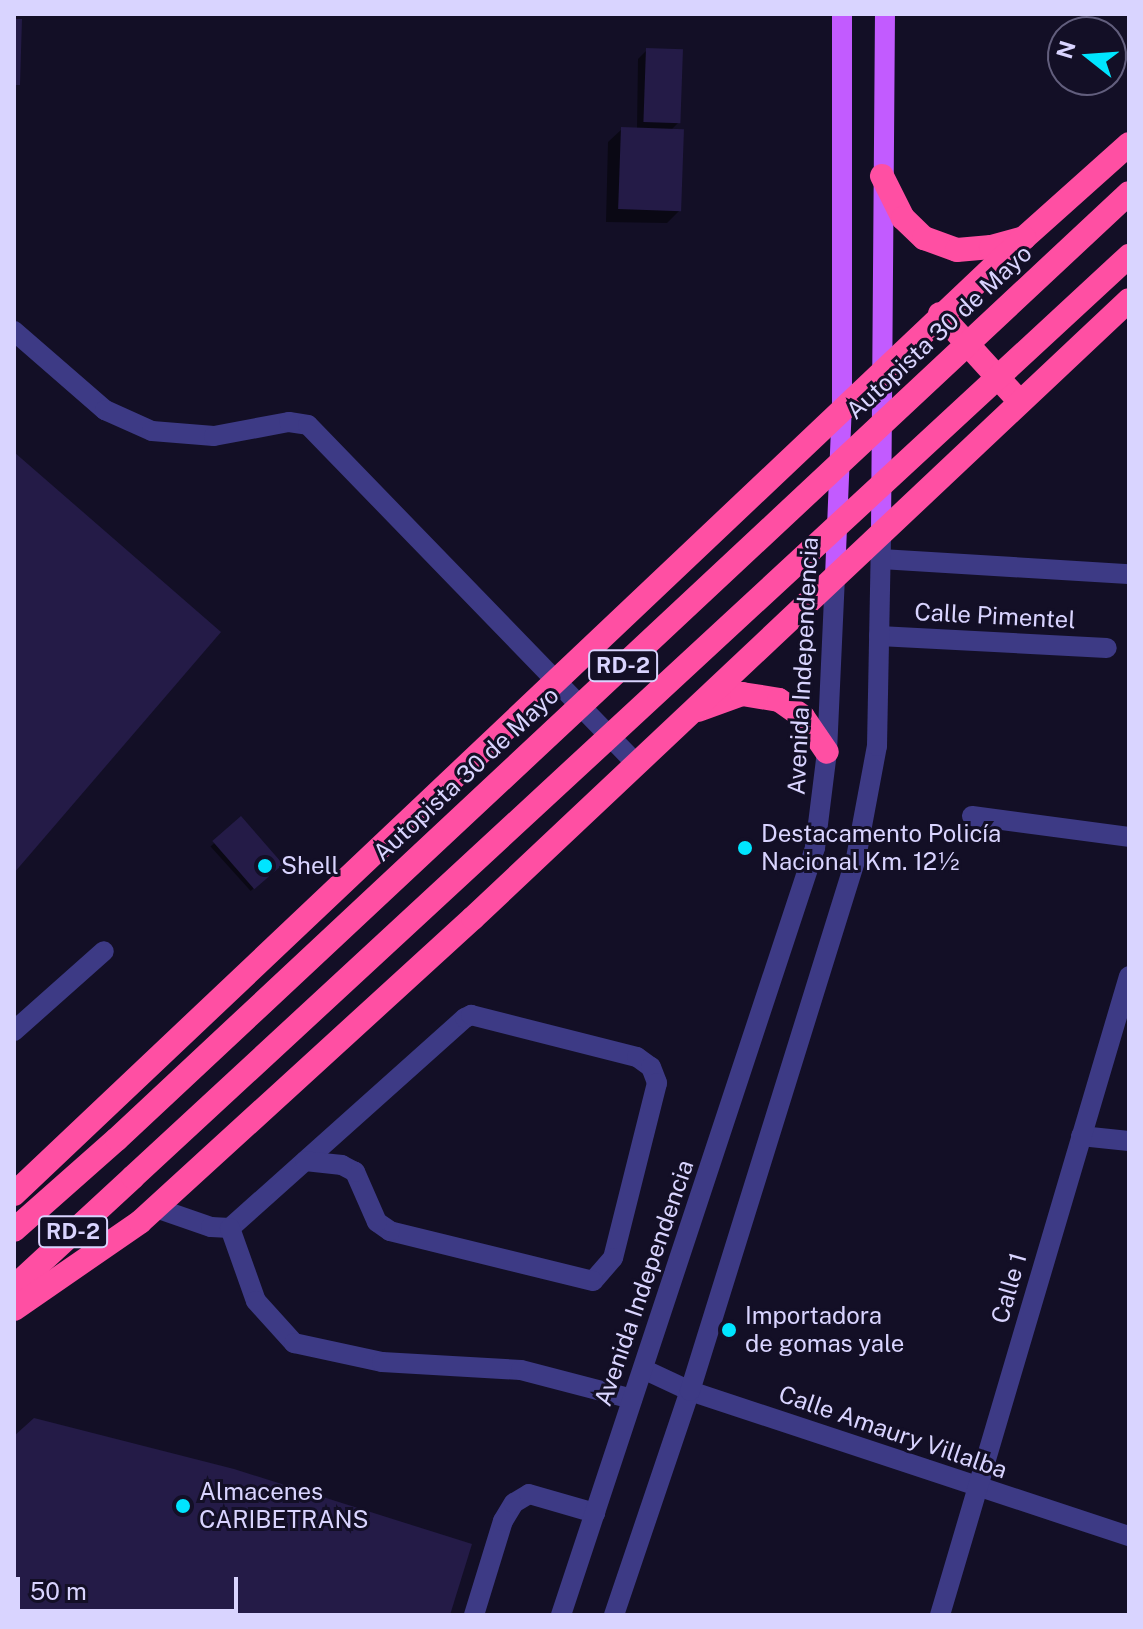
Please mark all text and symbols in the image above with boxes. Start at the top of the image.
north arrow [1047,16,1127,96]
text: N [1051,38,1081,62]
street label: Autopista 30 de Mayo [840,239,1038,425]
street label: Avenida Independencia [782,536,824,796]
street label: Calle Pimentel [914,597,1076,635]
road number: RD-2 [587,648,659,684]
street label: Autopista 30 de Mayo [367,681,565,867]
place label: Destacamento Policía Nacional Km. 12½ [761,820,1002,876]
marker: Destacamento Policía Nacional Km. 12½ [736,839,754,857]
place label: Shell [281,852,339,880]
marker: Shell [256,857,274,875]
street label: Avenida Independencia [588,1156,700,1410]
road number: RD-2 [37,1214,109,1250]
street label: Calle 1 [985,1249,1033,1327]
place label: Importadora de gomas yale [745,1302,905,1358]
marker: Importadora de gomas yale [720,1321,738,1339]
street label: Calle Amaury Villalba [775,1379,1011,1485]
place label: Almacenes CARIBETRANS [199,1478,369,1534]
marker: Almacenes CARIBETRANS [174,1497,192,1515]
scale bar [20,1561,242,1611]
text: 50 m [30,1577,87,1605]

